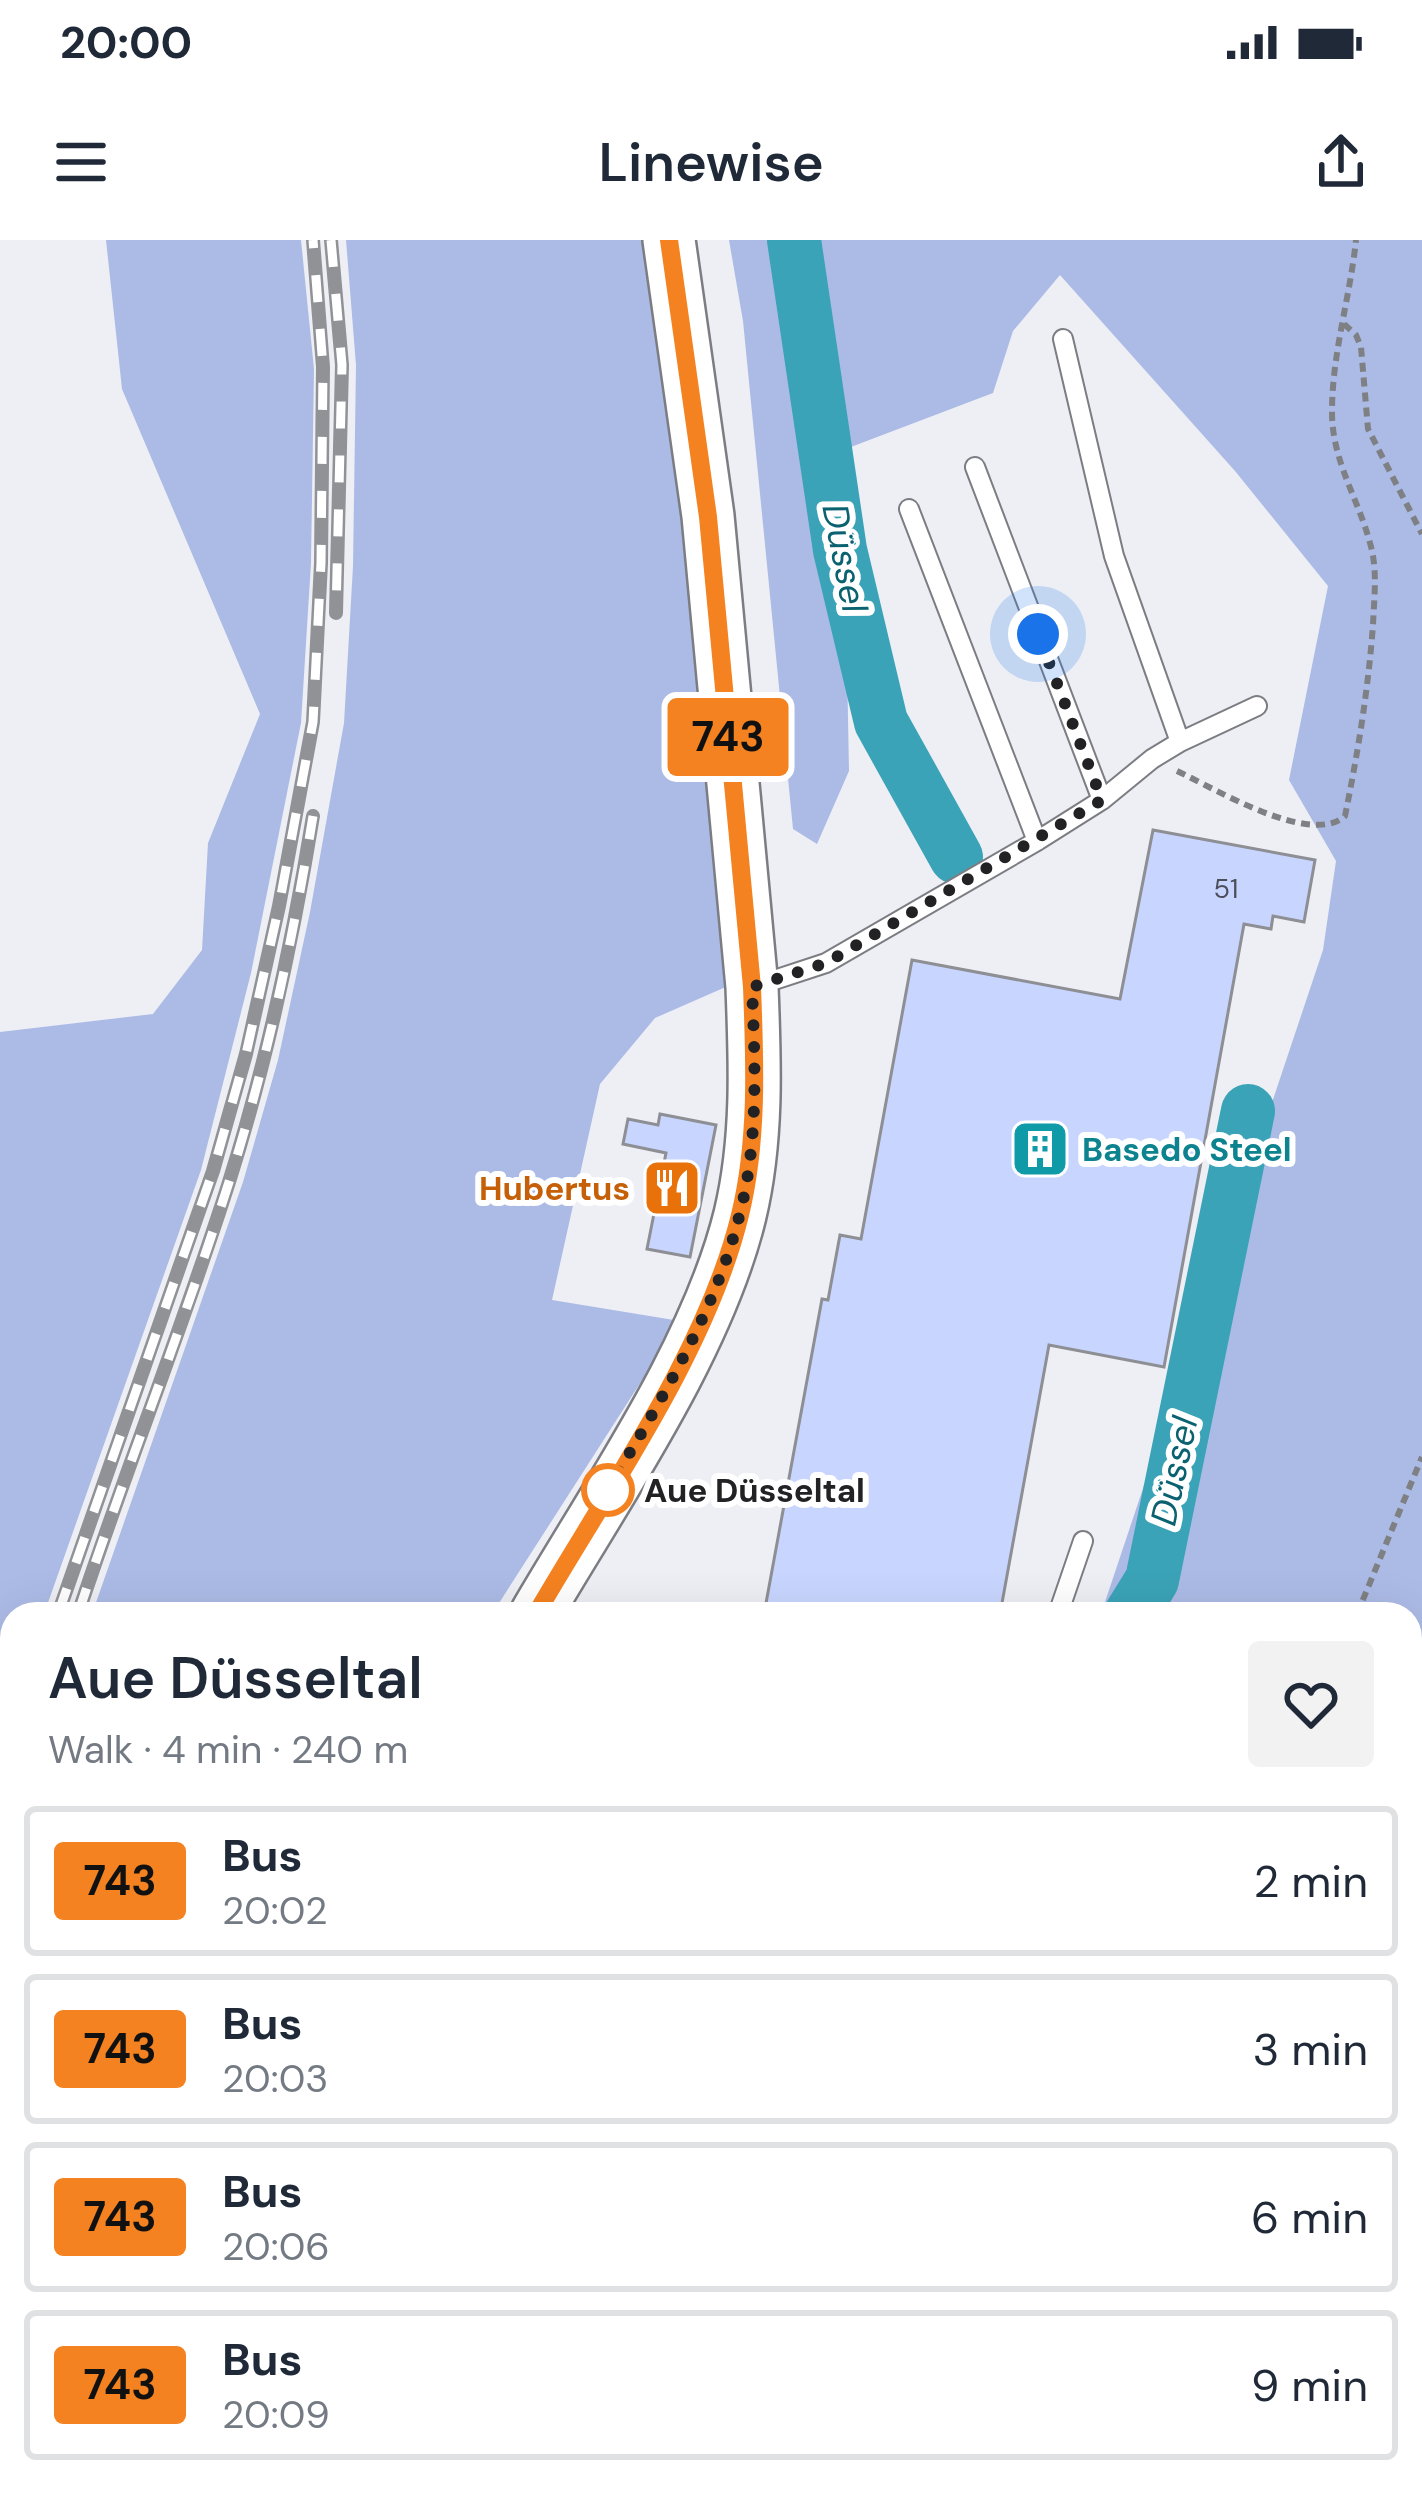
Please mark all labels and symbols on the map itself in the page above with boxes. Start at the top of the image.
water label: Düssel [811,500,879,617]
your location [1008,604,1068,664]
line badge: 743 [659,698,797,776]
house number: 51 [1214,871,1238,906]
building icon: Basedo Steel [1009,1118,1071,1180]
place label: Basedo Steel [1082,1128,1292,1171]
restaurant icon: Hubertus [641,1157,703,1219]
place label: Hubertus [479,1167,630,1210]
water label: Düssel [1140,1412,1209,1530]
marker: Aue Düsseltal [583,1465,633,1515]
place label: Aue Düsseltal [644,1469,865,1512]

